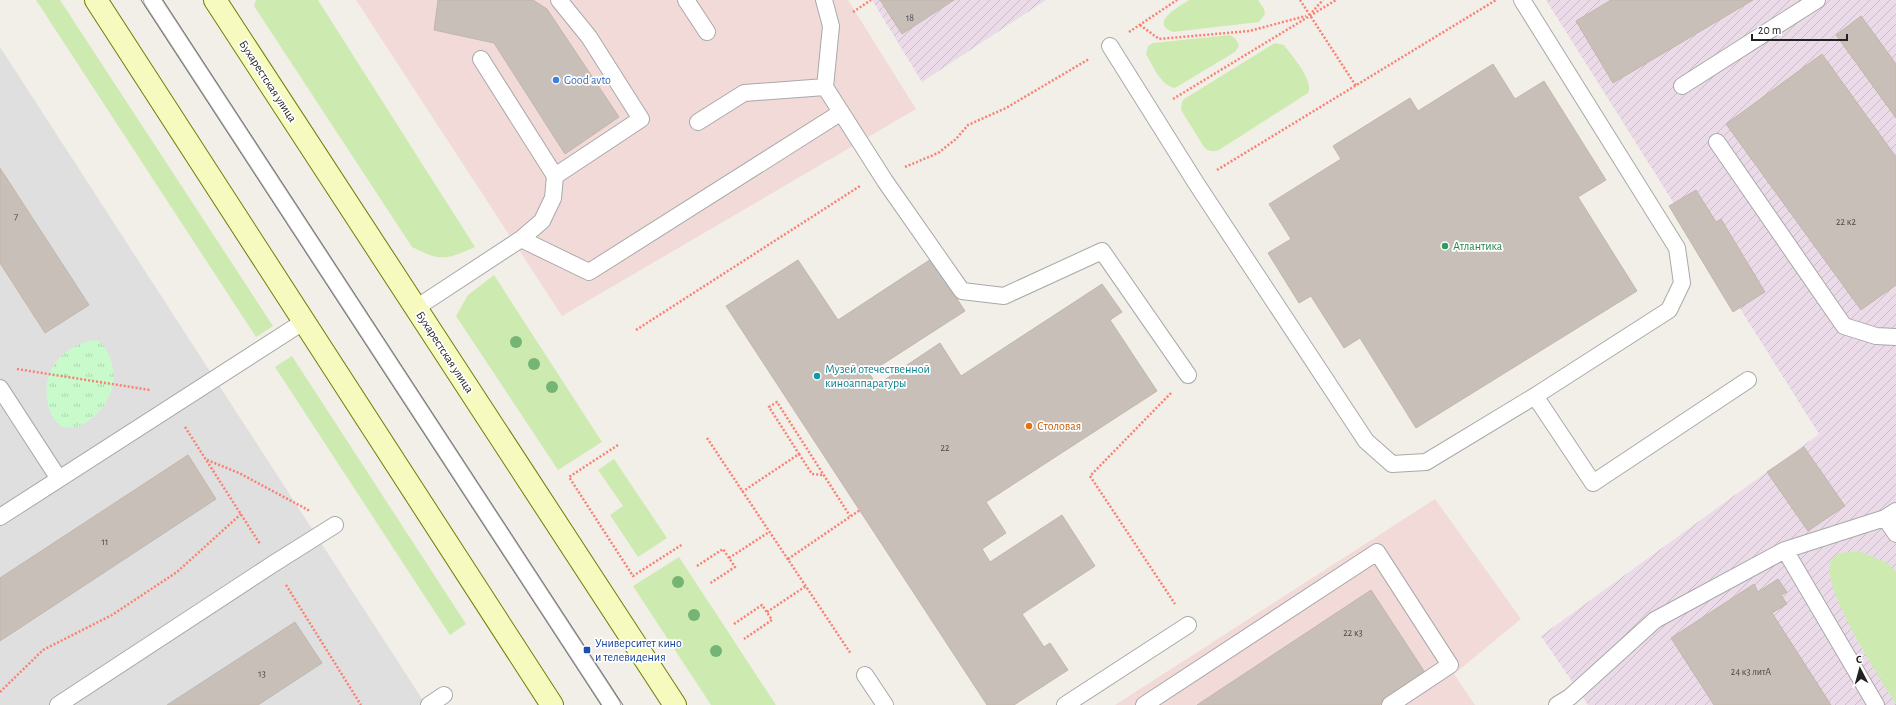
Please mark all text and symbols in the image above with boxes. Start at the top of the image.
house number: 18 [906,13,914,23]
scale bar [1752,16,1847,42]
text: 20 m [1758,24,1781,36]
street label: Бухарестская улица [236,38,299,125]
place label: Good avto [564,74,611,86]
marker: Good avto [551,75,561,85]
house number: 7 [14,212,18,222]
house number: 22 к2 [1836,217,1856,227]
place label: Атлантика [1453,240,1503,252]
marker: Атлантика [1440,241,1450,251]
street label: Бухарестская улица [413,309,476,396]
place label: Музей отечественной киноаппаратуры [825,363,930,390]
marker: Музей отечественной киноаппаратуры [812,371,822,381]
place label: Столовая [1037,420,1081,432]
marker: Столовая [1024,421,1034,431]
house number: 22 [940,443,950,453]
house number: 11 [102,537,108,547]
house number: 22 к3 [1343,628,1363,638]
place label: Университет кино и телевидения [595,637,682,663]
marker: Университет кино и телевидения [582,645,592,655]
north arrow [1840,649,1880,689]
text: С [1855,654,1863,665]
house number: 24 к3 литА [1731,667,1771,677]
house number: 13 [258,669,266,679]

